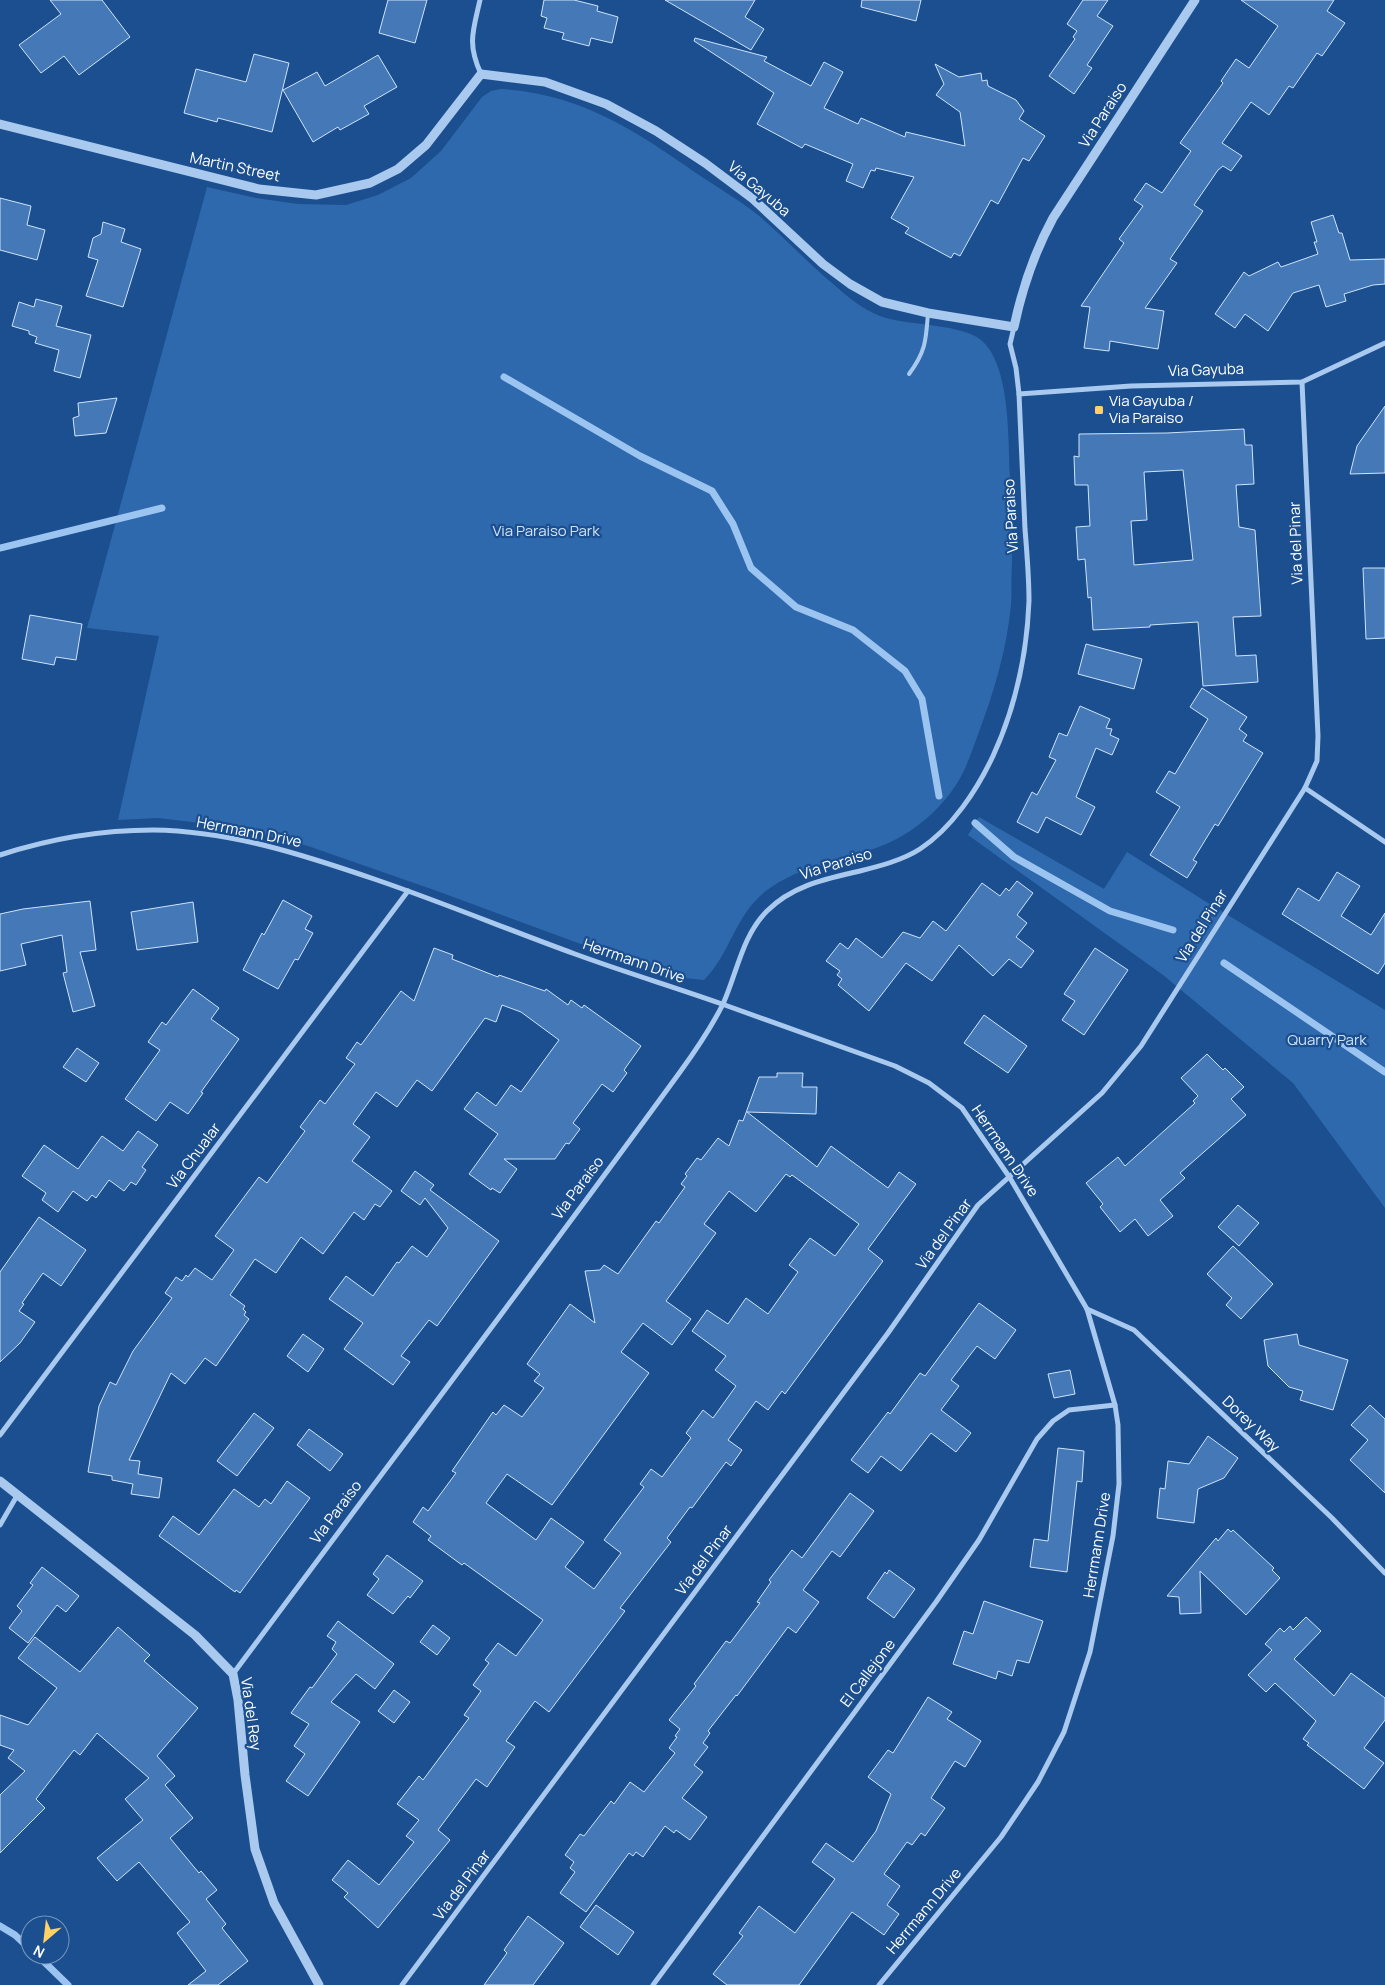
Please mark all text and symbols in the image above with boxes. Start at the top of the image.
street label: Via Paraiso [1074,78,1132,152]
street label: Martin Street [188,147,282,186]
street label: Via Gayuba [723,156,795,221]
street label: Via Gayuba [1168,358,1244,381]
place label: Via Gayuba / Via Paraiso [1109,390,1194,428]
marker: Via Gayuba / Via Paraiso [1093,404,1105,416]
street label: Via Paraiso [998,478,1023,554]
street label: Via del Pinar [1284,501,1307,585]
park label: Via Paraiso Park [492,520,600,541]
street label: Herrmann Drive [195,811,304,852]
street label: Via Paraiso [797,843,875,884]
street label: Via del Pinar [1171,884,1233,966]
street label: Herrmann Drive [580,933,688,988]
park label: Quarry Park [1287,1029,1367,1050]
street label: Herrmann Drive [967,1101,1044,1201]
street label: Via Chualar [162,1118,226,1193]
street label: Via Paraiso [547,1152,608,1224]
street label: Via del Pinar [911,1194,977,1273]
street label: Dorey Way [1218,1391,1285,1457]
street label: Via Paraiso [305,1476,366,1548]
street label: Herrmann Drive [1078,1490,1115,1599]
street label: Via del Pinar [670,1520,737,1599]
street label: El Callejone [835,1634,900,1711]
street label: Via del Rey [236,1676,267,1752]
street label: Via del Pinar [428,1845,495,1924]
street label: Herrmann Drive [881,1863,966,1958]
north arrow [20,1915,70,1965]
text: N [30,1941,48,1963]

